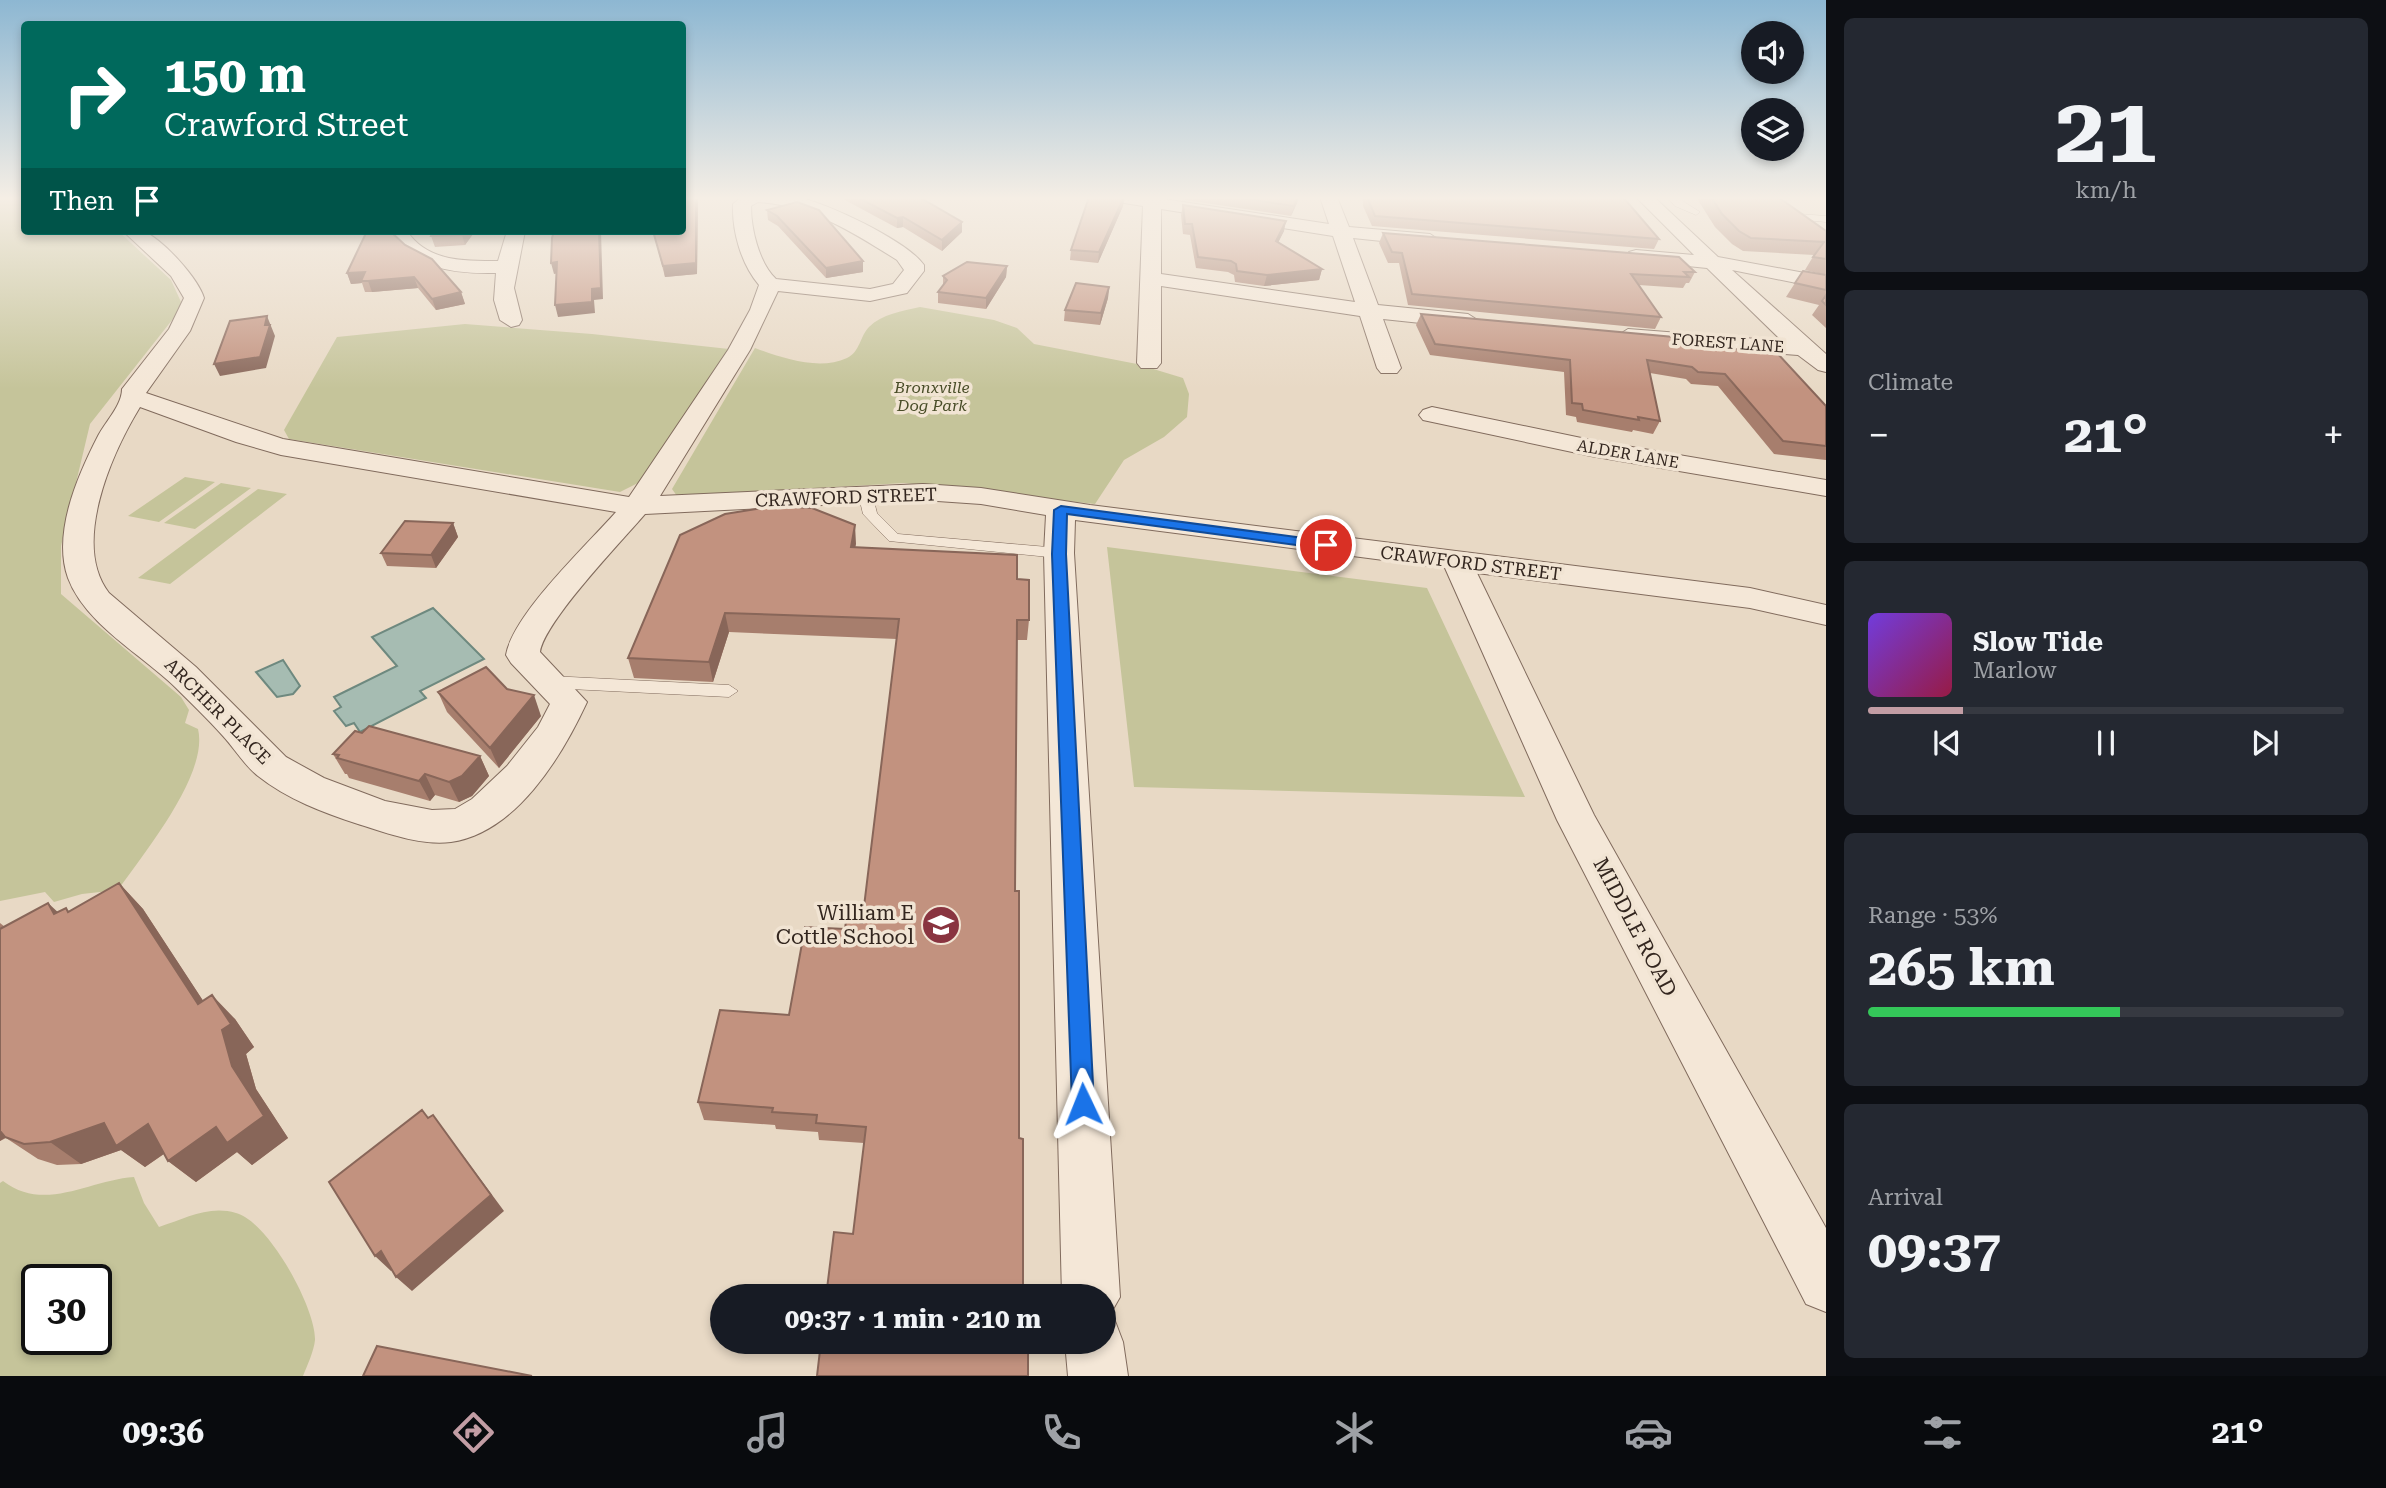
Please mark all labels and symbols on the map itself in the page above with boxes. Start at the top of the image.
street label: FOREST LANE [1671,330,1785,356]
park label: Bronxville Dog Park [893,378,970,415]
street label: ALDER LANE [1576,436,1680,472]
street label: CRAWFORD STREET [755,483,937,511]
pin [1296,515,1356,575]
street label: CRAWFORD STREET [1379,541,1563,585]
street label: ARCHER PLACE [161,654,275,768]
street label: MIDDLE ROAD [1588,853,1682,1001]
place label: William E Cottle School [776,901,915,949]
school or university icon: William E Cottle School [920,904,962,946]
position arrow [1046,1067,1120,1141]
speed limit sign: 30 [21,1264,112,1355]

